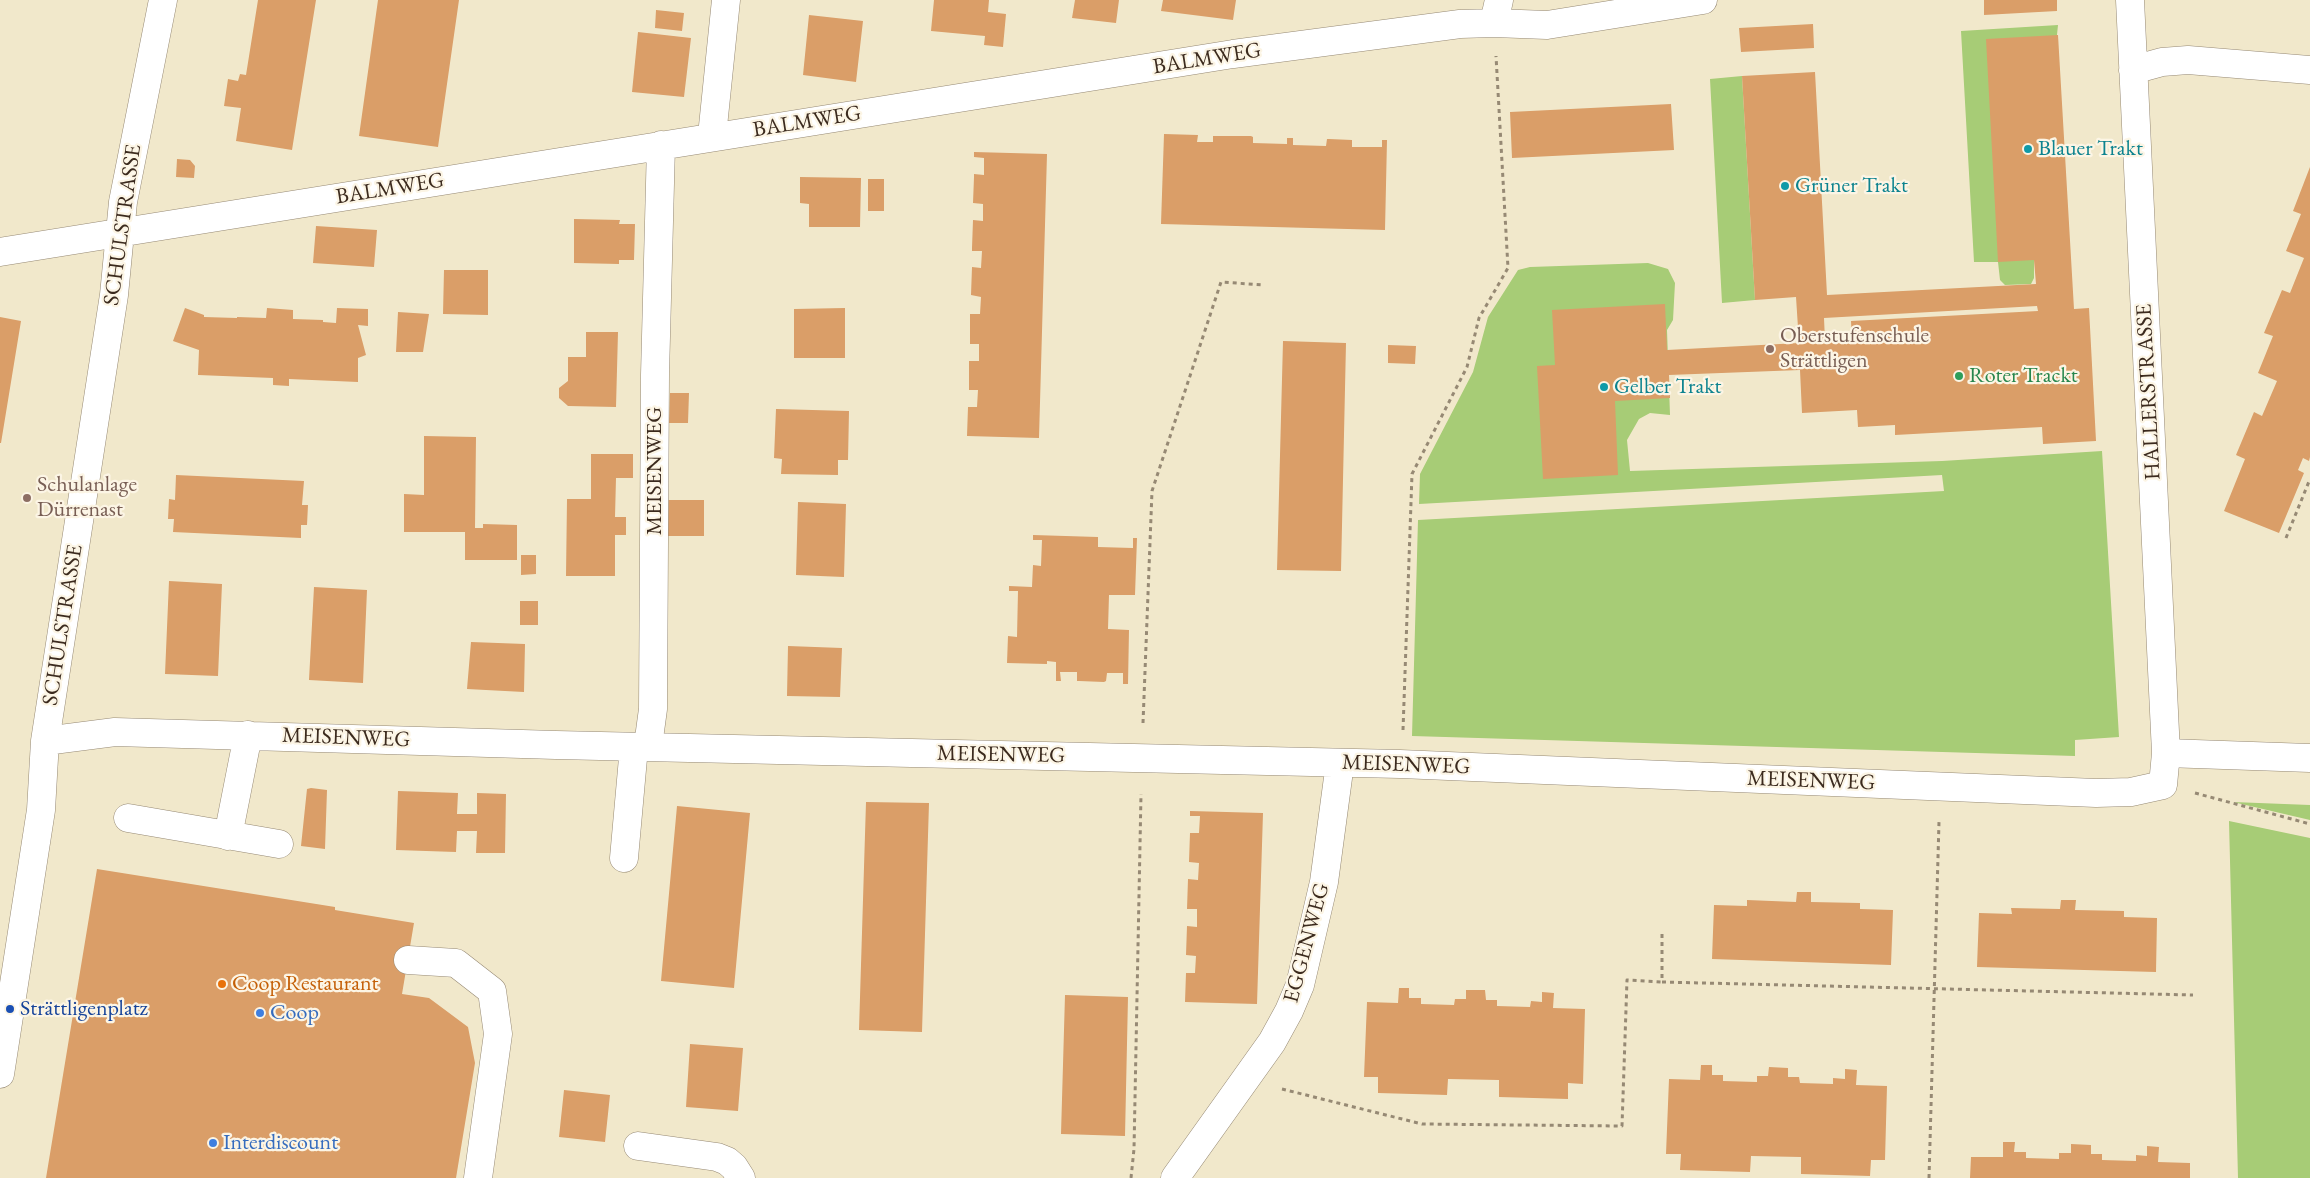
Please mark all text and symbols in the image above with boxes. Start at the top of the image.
street label: BALMWEG [1151,37,1263,81]
street label: BALMWEG [751,100,863,144]
place label: Blauer Trakt [2038,136,2143,162]
street label: SCHULSTRASSE [99,143,147,307]
marker: Blauer Trakt [2022,143,2034,155]
street label: BALMWEG [334,167,446,211]
place label: Grüner Trakt [1795,173,1908,199]
marker: Grüner Trakt [1779,180,1791,192]
street label: HALLERSTRASSE [2131,303,2167,481]
place label: Oberstufenschule Strättligen [1780,323,1929,374]
marker: Oberstufenschule Strättligen [1764,343,1776,355]
place label: Roter Trackt [1969,363,2078,389]
marker: Roter Trackt [1953,370,1965,382]
place label: Gelber Trakt [1614,374,1721,400]
marker: Gelber Trakt [1598,381,1610,393]
street label: MEISENWEG [642,407,668,535]
place label: Schulanlage Dürrenast [37,472,137,524]
marker: Schulanlage Dürrenast [21,492,33,504]
street label: SCHULSTRASSE [37,543,89,707]
street label: MEISENWEG [281,723,411,753]
street label: MEISENWEG [937,741,1065,769]
street label: MEISENWEG [1341,750,1471,780]
street label: MEISENWEG [1746,766,1876,796]
street label: EGGENWEG [1278,880,1336,1006]
place label: Coop Restaurant [232,971,379,997]
marker: Coop Restaurant [216,978,228,990]
place label: Strättligenplatz [20,996,148,1022]
place label: Coop [270,1000,319,1026]
marker: Strättligenplatz [4,1003,16,1015]
marker: Coop [254,1007,266,1019]
place label: Interdiscount [223,1130,338,1156]
marker: Interdiscount [207,1137,219,1149]

